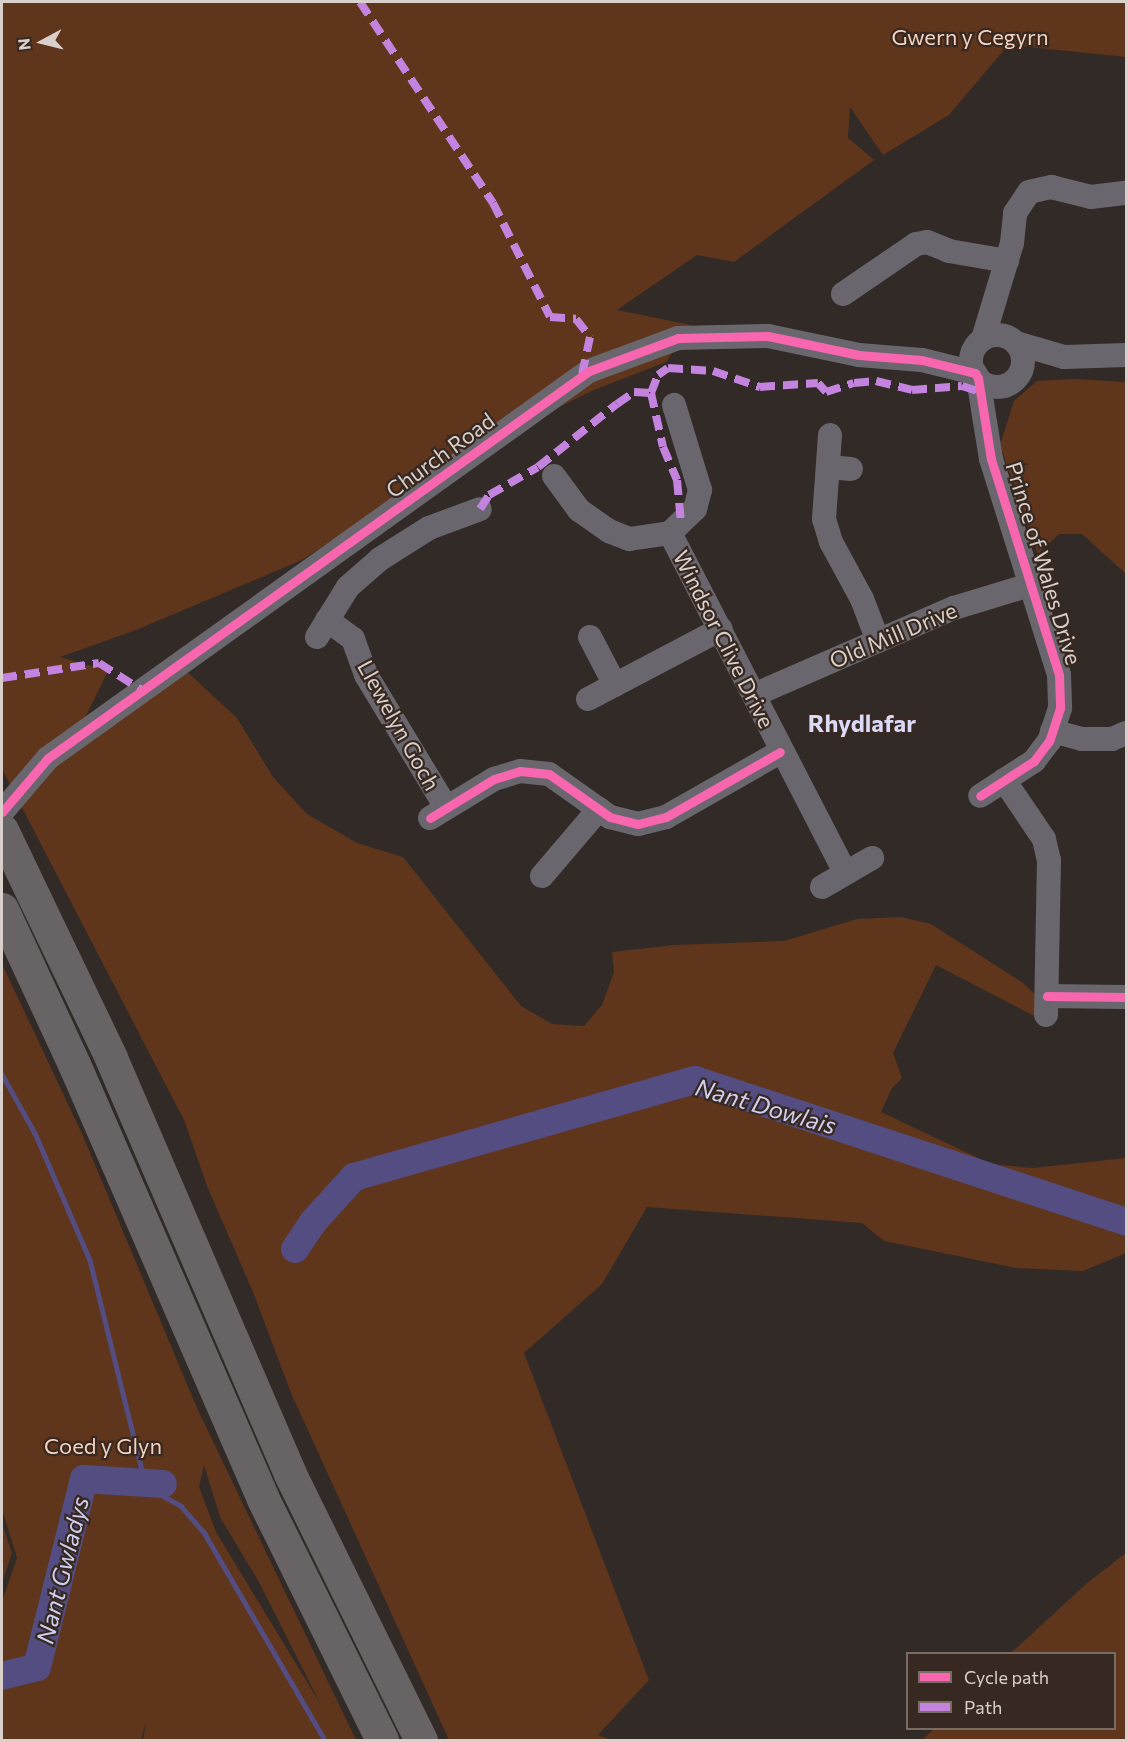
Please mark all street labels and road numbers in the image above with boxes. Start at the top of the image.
street label: Church Road [381,407,499,503]
street label: Prince of Wales Drive [1001,458,1087,668]
street label: Windsor Clive Drive [668,546,780,732]
street label: Old Mill Drive [825,596,961,674]
street label: Llewelyn Goch [352,655,446,795]

